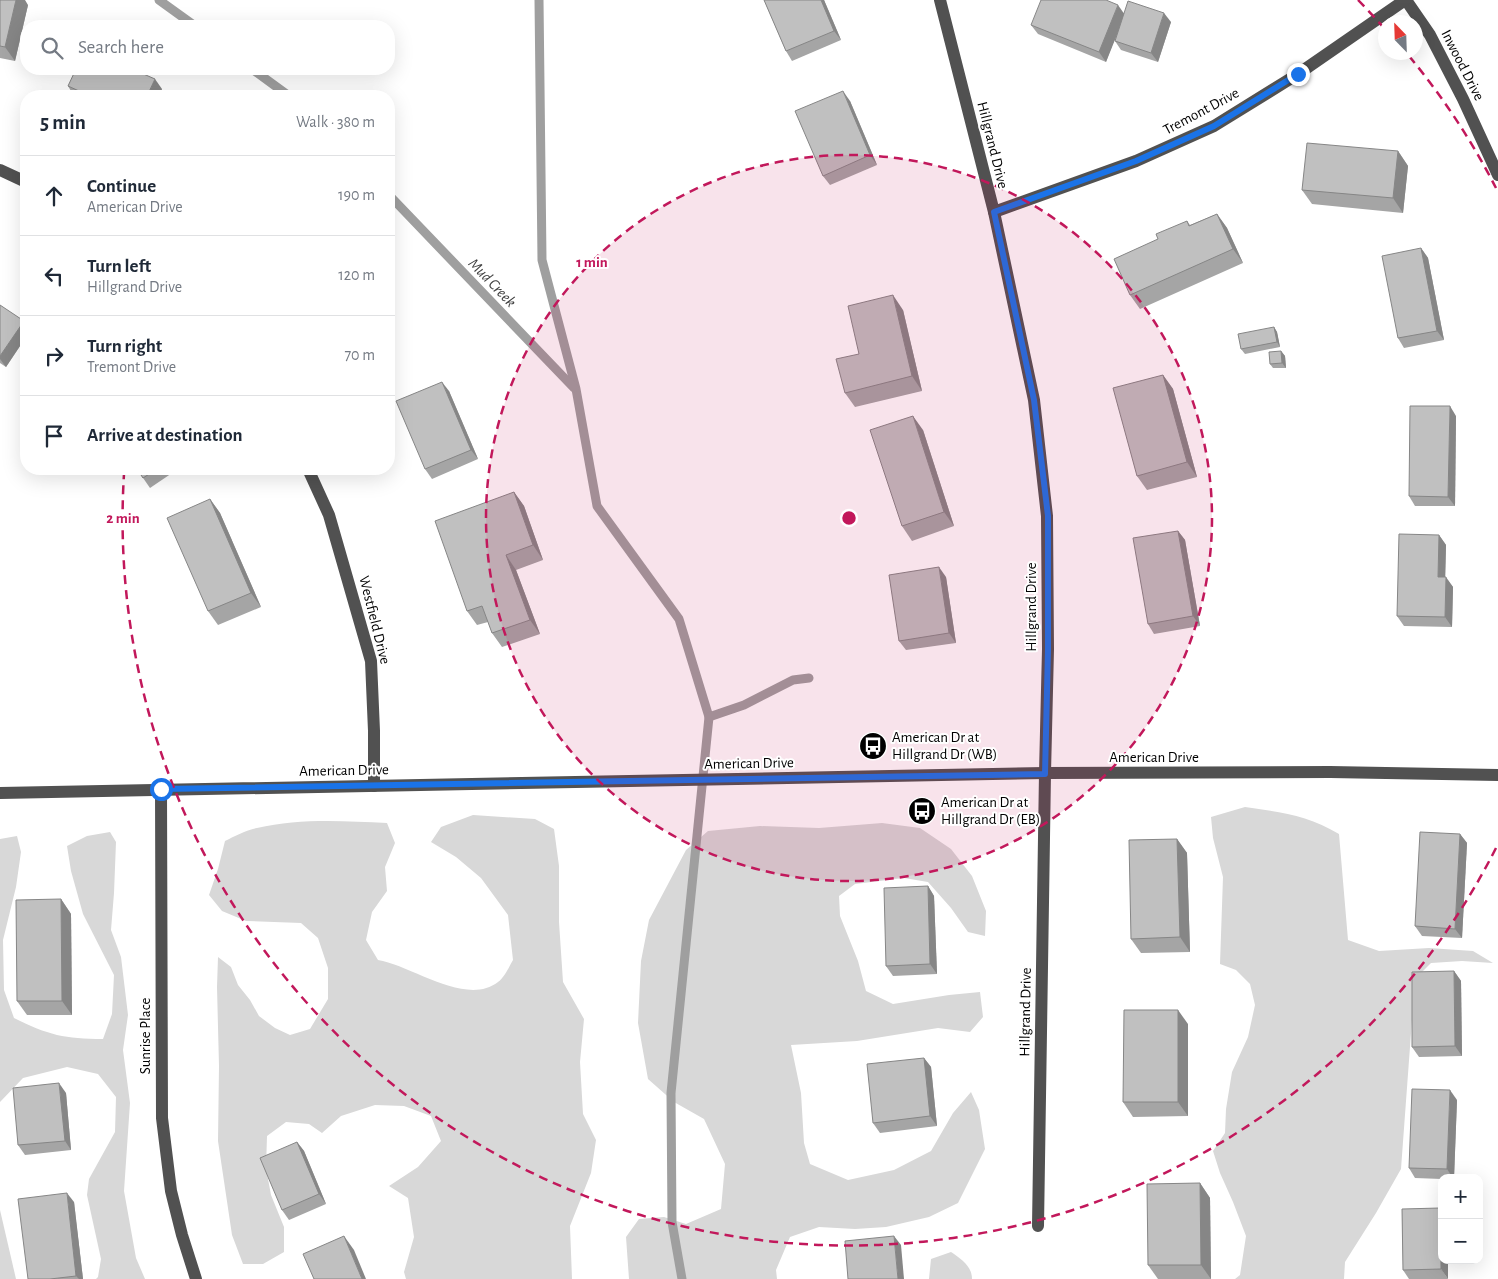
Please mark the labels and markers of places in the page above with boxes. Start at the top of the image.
centre of rings [840,509,858,527]
place label: American Dr at Hillgrand Dr (WB) [892,730,997,762]
bus stop icon: American Dr at Hillgrand Dr (WB) [858,731,888,761]
place label: American Dr at Hillgrand Dr (EB) [941,795,1040,827]
bus stop icon: American Dr at Hillgrand Dr (EB) [907,796,937,826]

